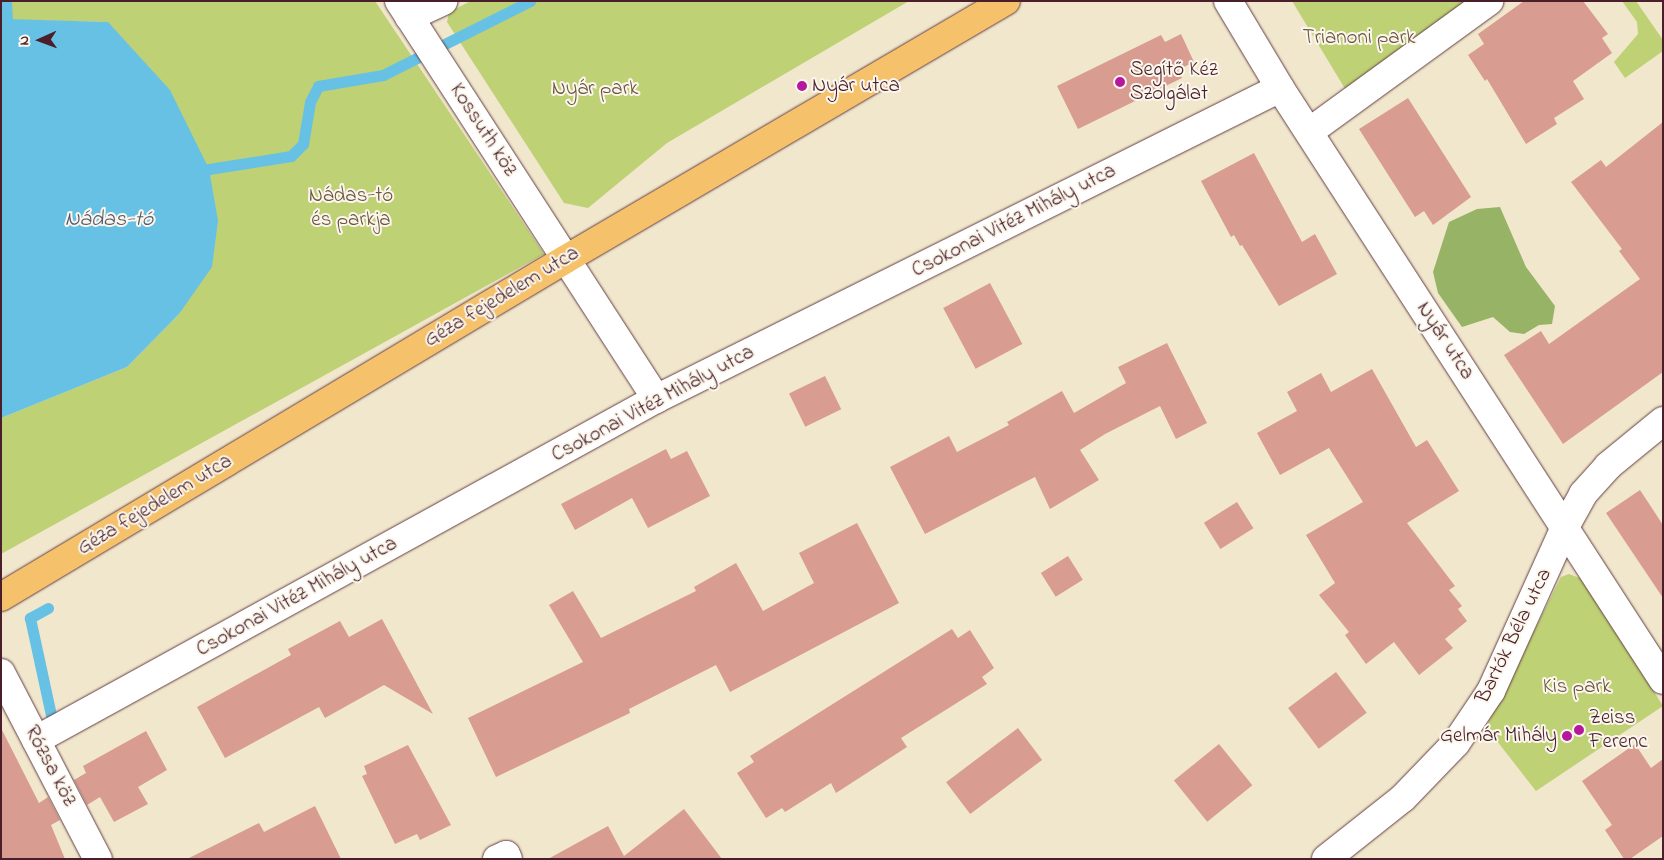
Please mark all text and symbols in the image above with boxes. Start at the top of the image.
north arrow [15,15,65,65]
park label: Trianoni park [1303,25,1415,51]
text: N [14,35,35,46]
place label: Segítő Kéz Szolgálat [1130,57,1218,107]
place label: Nyár utca [812,73,900,99]
park label: Nyár park [552,76,638,102]
marker: Segítő Kéz Szolgálat [1114,76,1126,88]
street label: Kossuth köz [444,79,522,181]
marker: Nyár utca [796,80,808,92]
street label: Csokonai Vitéz Mihály utca [908,159,1120,283]
park label: Nádas-tó és parkja [309,183,393,233]
water label: Nádas-tó [65,208,153,234]
street label: Géza fejedelem utca [420,241,584,353]
street label: Nyár utca [1410,297,1480,385]
street label: Csokonai Vitéz Mihály utca [547,340,759,468]
street label: Géza fejedelem utca [73,449,237,561]
street label: Csokonai Vitéz Mihály utca [192,531,402,663]
street label: Bartók Béla utca [1470,564,1558,708]
park label: Kis park [1543,674,1611,700]
place label: Zeiss Ferenc [1589,705,1648,755]
street label: Rózsa köz [18,721,82,811]
place label: Gelmár Mihály [1440,723,1557,749]
marker: Zeiss Ferenc [1573,724,1585,736]
marker: Gelmár Mihály [1561,730,1573,742]

